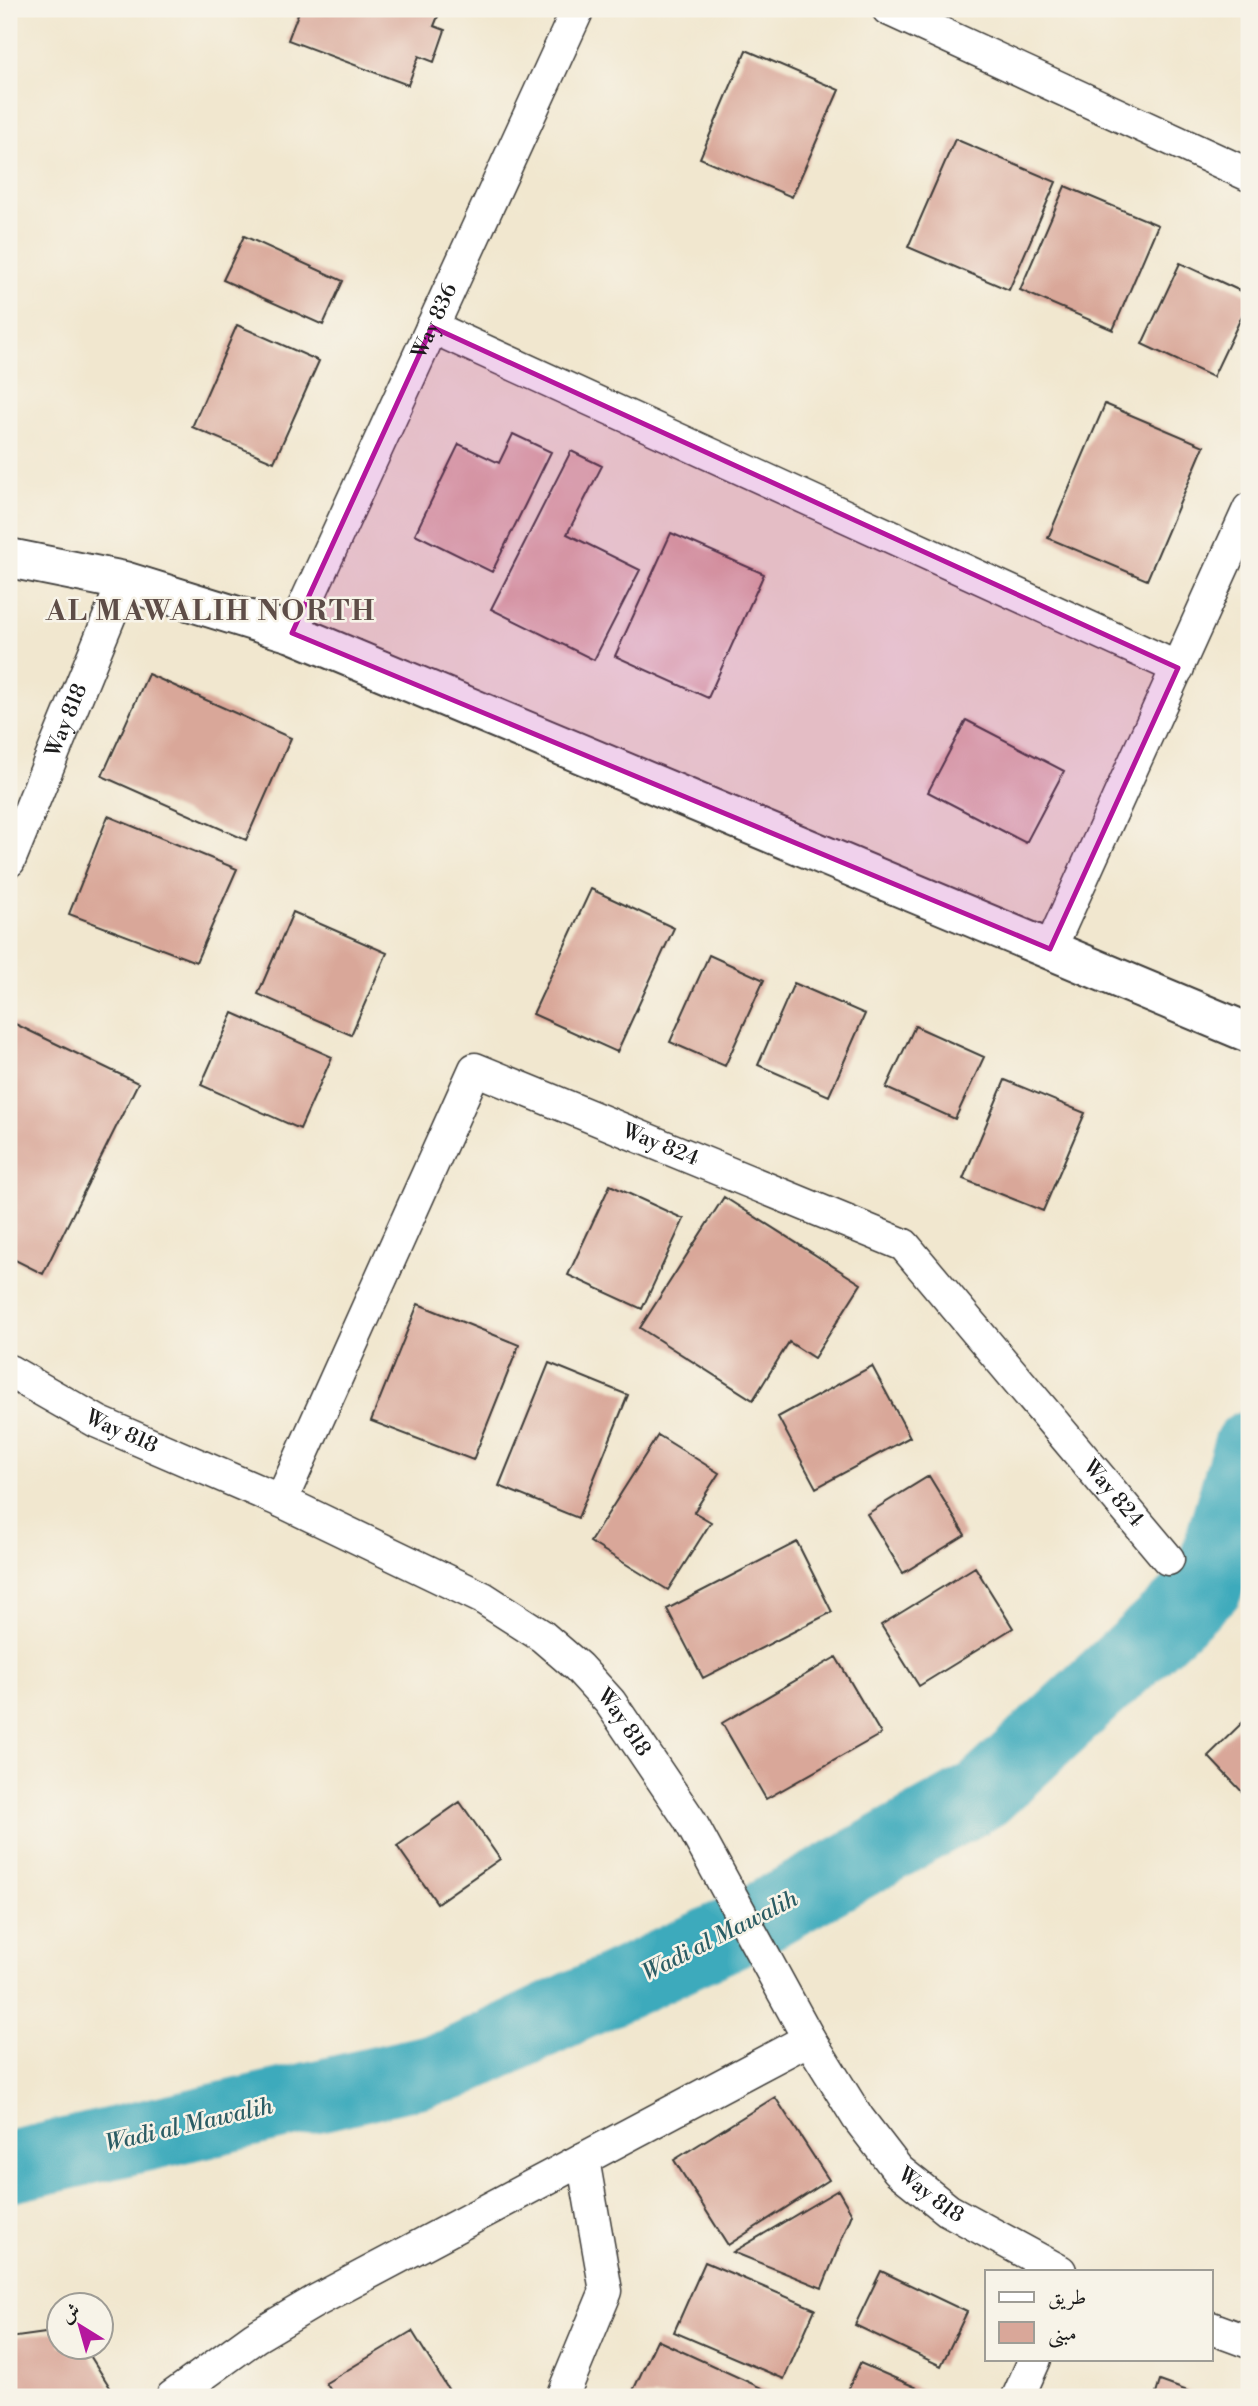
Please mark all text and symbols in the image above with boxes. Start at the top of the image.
street label: Way 836 [406,279,463,364]
district label: AL MAWALIH NORTH [45,594,376,629]
street label: Way 818 [40,680,93,762]
street label: Way 824 [617,1117,702,1172]
street label: Way 818 [79,1404,162,1459]
street label: Way 824 [1077,1454,1149,1533]
street label: Way 818 [591,1683,656,1762]
water label: Wadi al Mawalih [637,1885,803,1987]
water label: Wadi al Mawalih [103,2092,276,2158]
street label: Way 818 [892,2161,968,2229]
legend [985,2270,1212,2360]
text: طريق [1048,2285,1086,2311]
north arrow [46,2290,116,2360]
text: ش [56,2298,85,2328]
text: مبنى [1048,2321,1077,2348]

